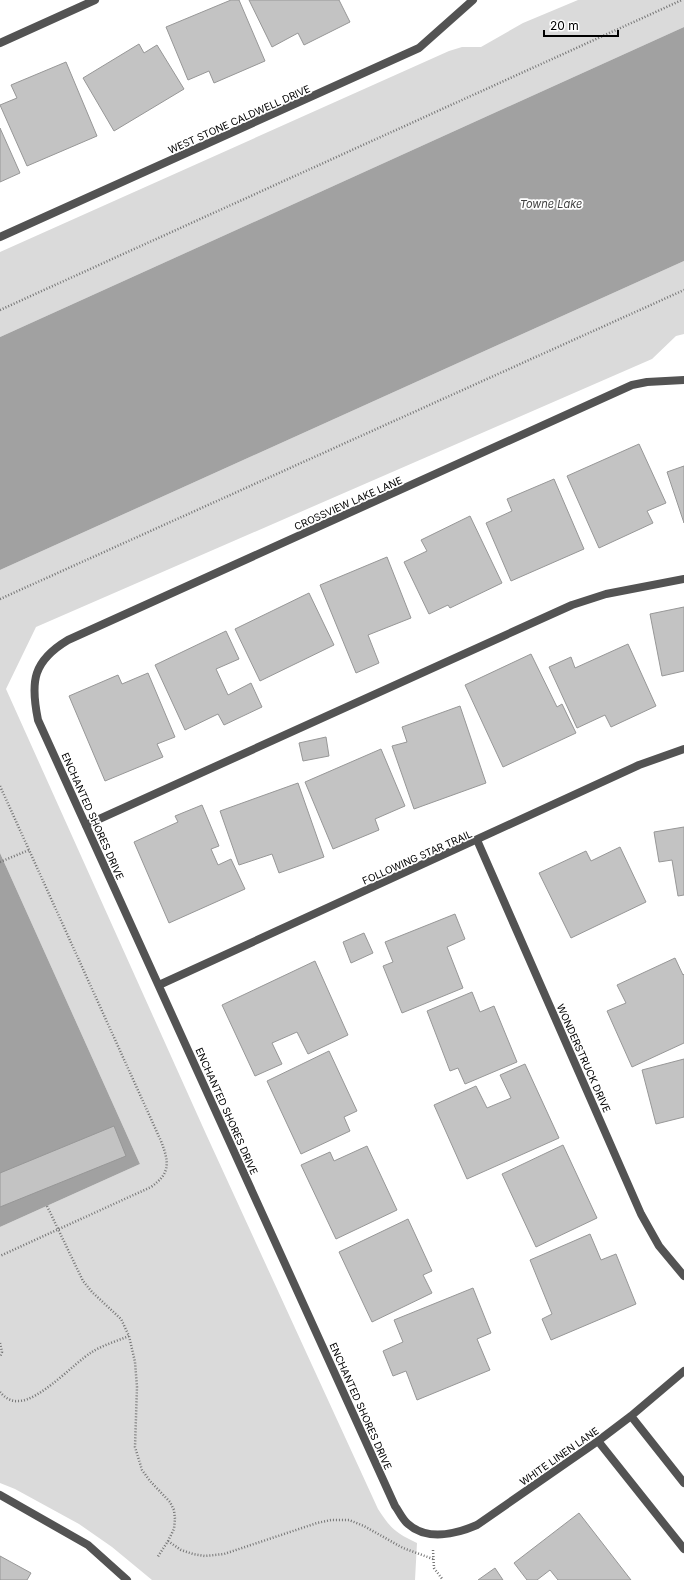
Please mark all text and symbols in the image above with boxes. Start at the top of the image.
scale bar [544,12,618,38]
text: 20 m [550,18,579,33]
street label: WEST STONE CALDWELL DRIVE [166,82,312,156]
water label: Towne Lake [520,197,582,211]
street label: CROSSVIEW LAKE LANE [292,474,404,532]
street label: ENCHANTED SHORES DRIVE [60,751,126,881]
street label: FOLLOWING STAR TRAIL [360,827,474,887]
street label: WONDERSTRUCK DRIVE [555,1002,613,1114]
street label: ENCHANTED SHORES DRIVE [194,1046,260,1176]
street label: ENCHANTED SHORES DRIVE [328,1341,394,1471]
street label: WHITE LINEN LANE [517,1424,601,1488]

